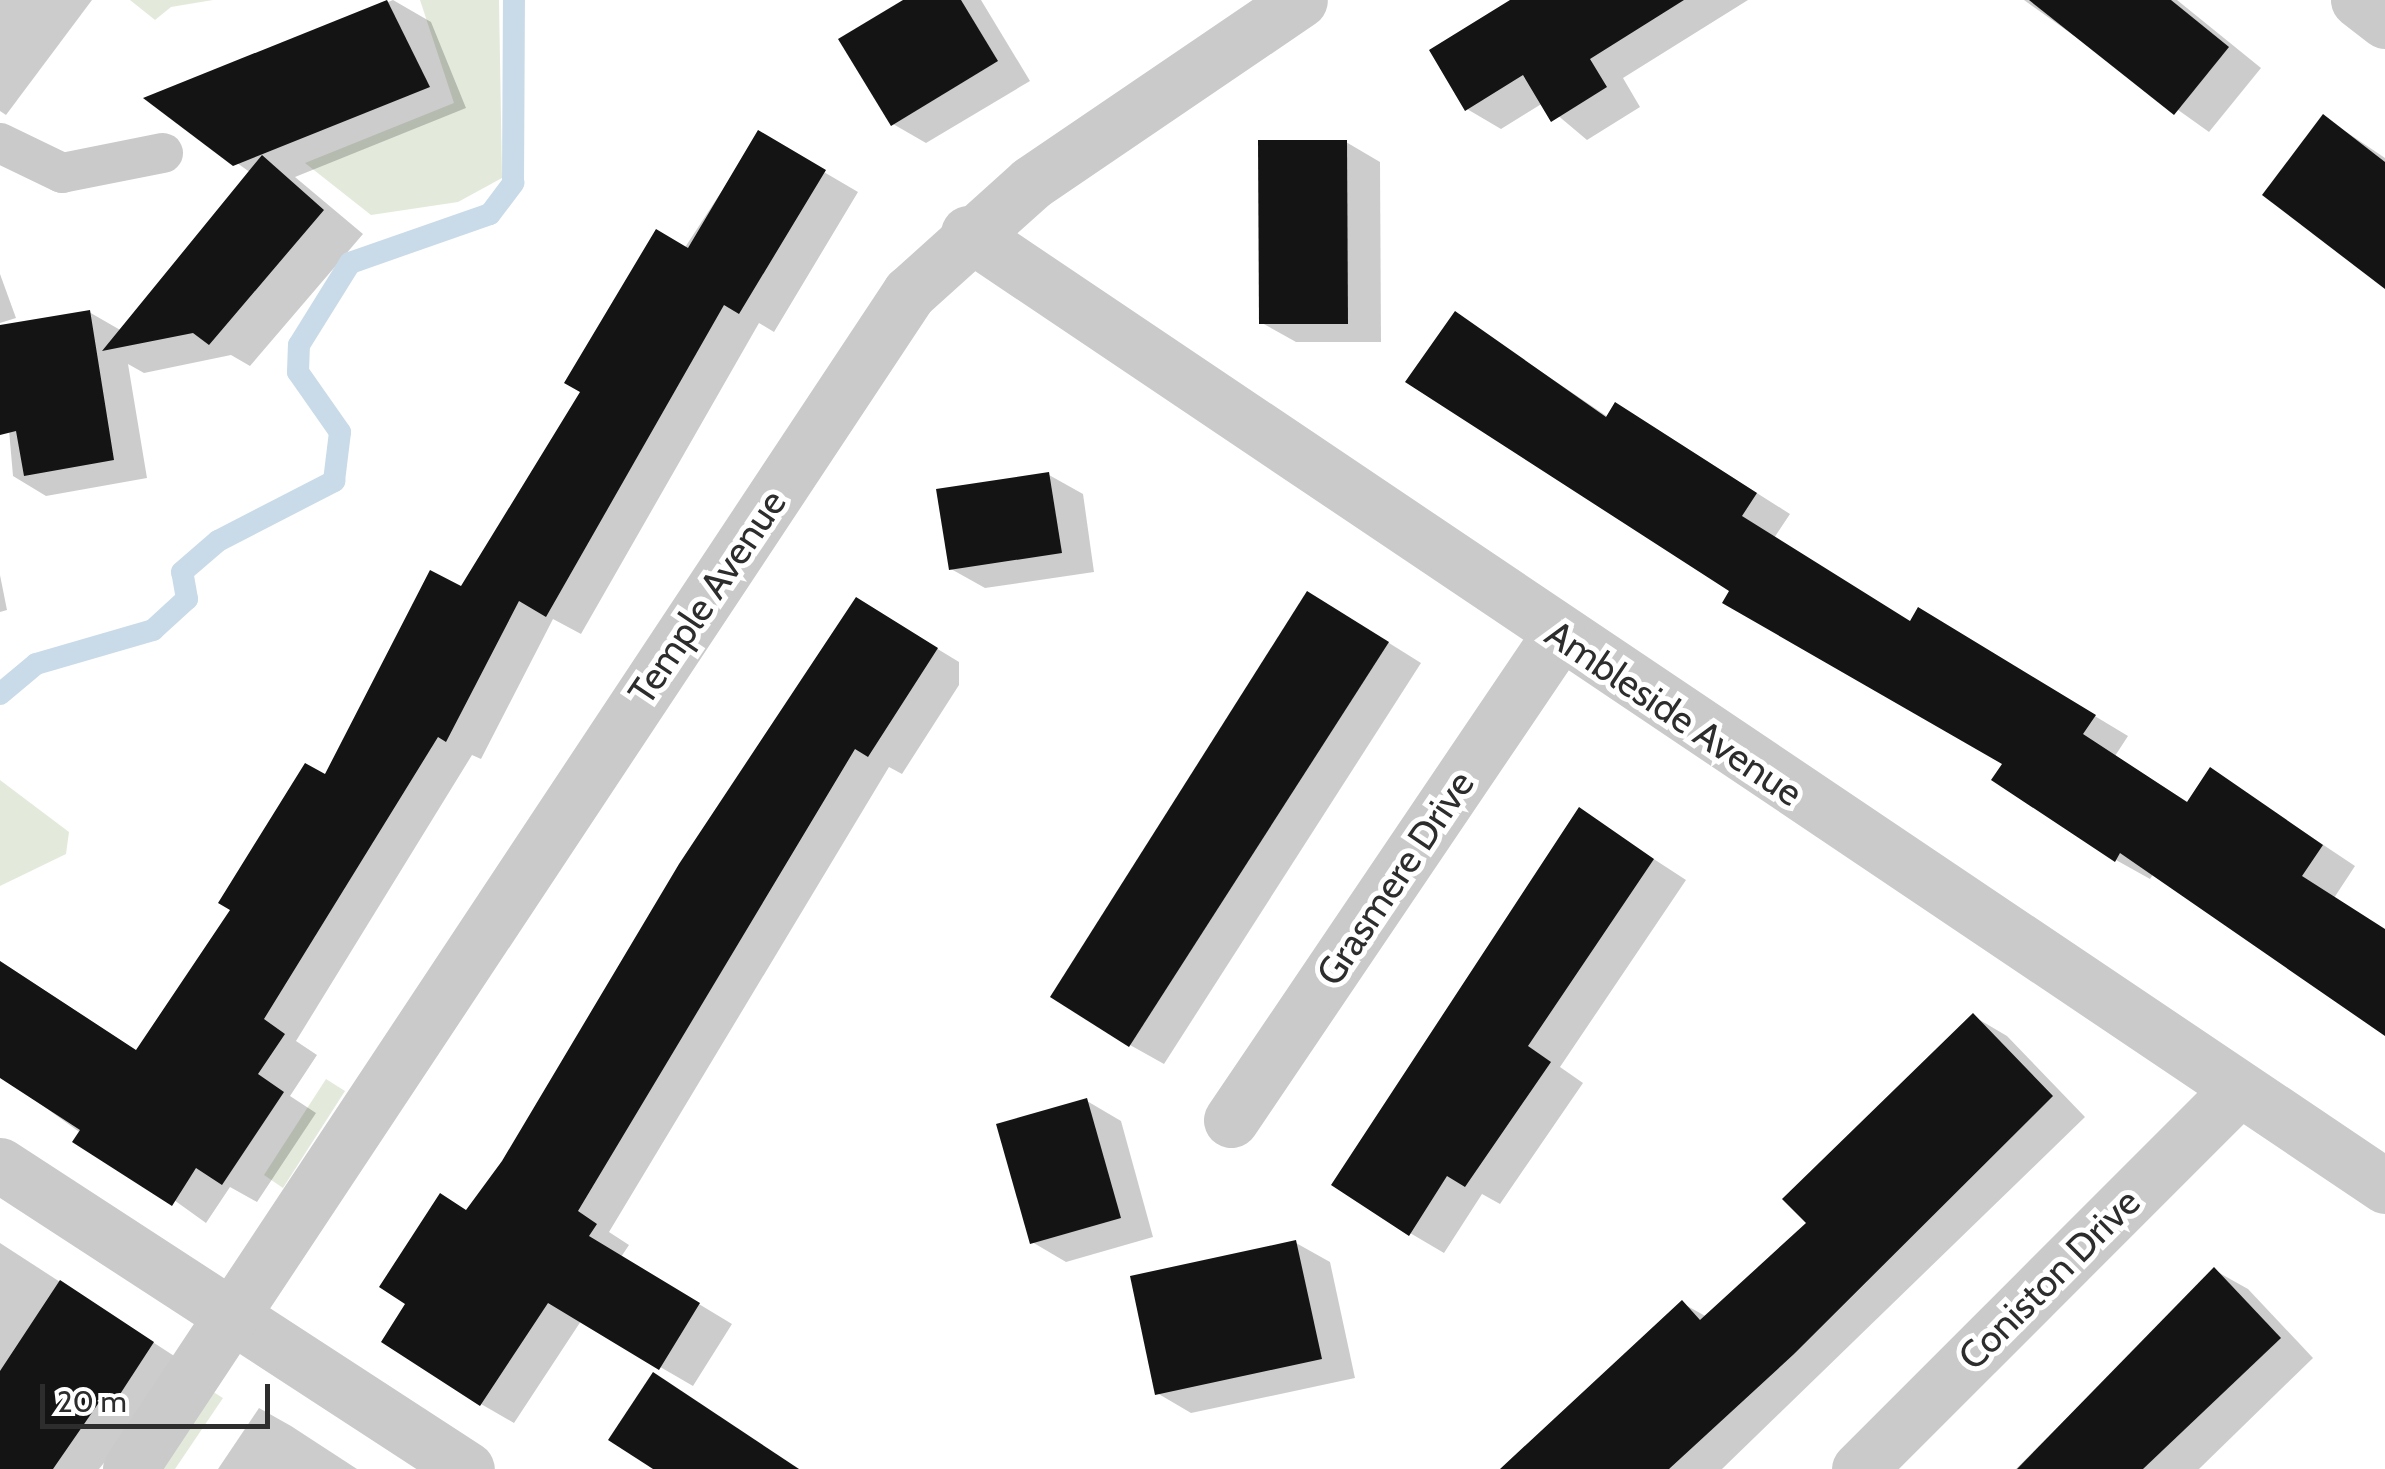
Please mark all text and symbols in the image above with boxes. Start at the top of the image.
street label: Temple Avenue [619,481,795,713]
street label: Ambleside Avenue [1537,610,1811,816]
street label: Grasmere Drive [1307,762,1483,994]
street label: Coniston Drive [1949,1179,2149,1379]
scale bar [45,1364,275,1426]
text: 20 m [57,1383,127,1420]

